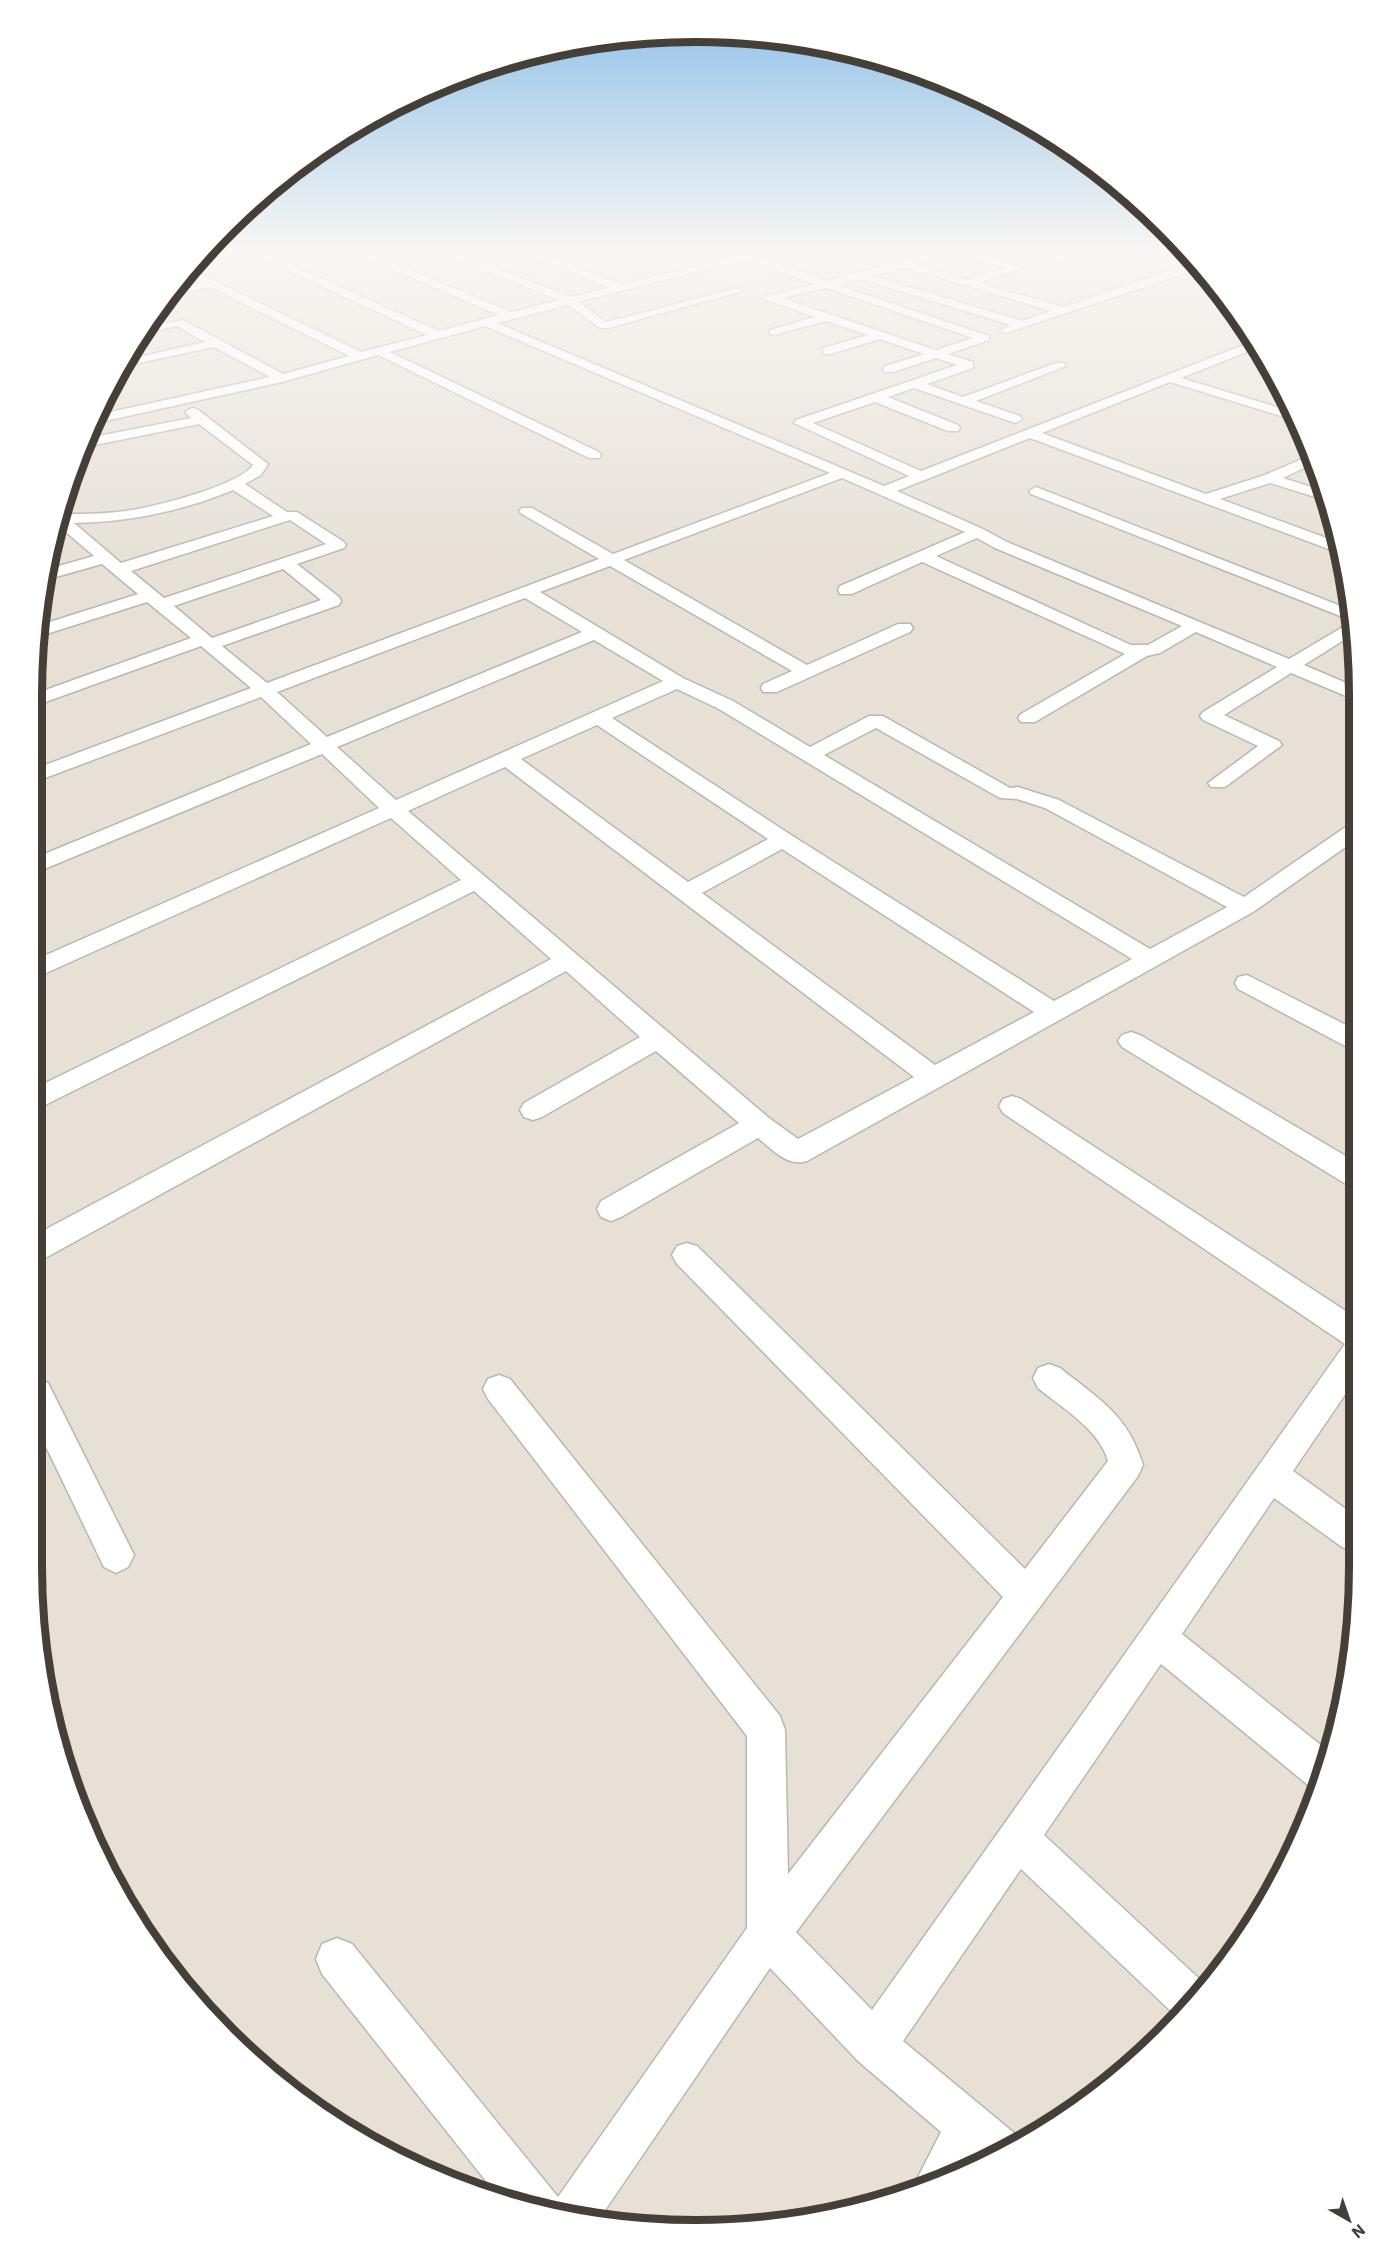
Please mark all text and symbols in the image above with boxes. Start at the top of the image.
north arrow [1319,2190,1379,2250]
text: N [1348,2220,1370,2243]

